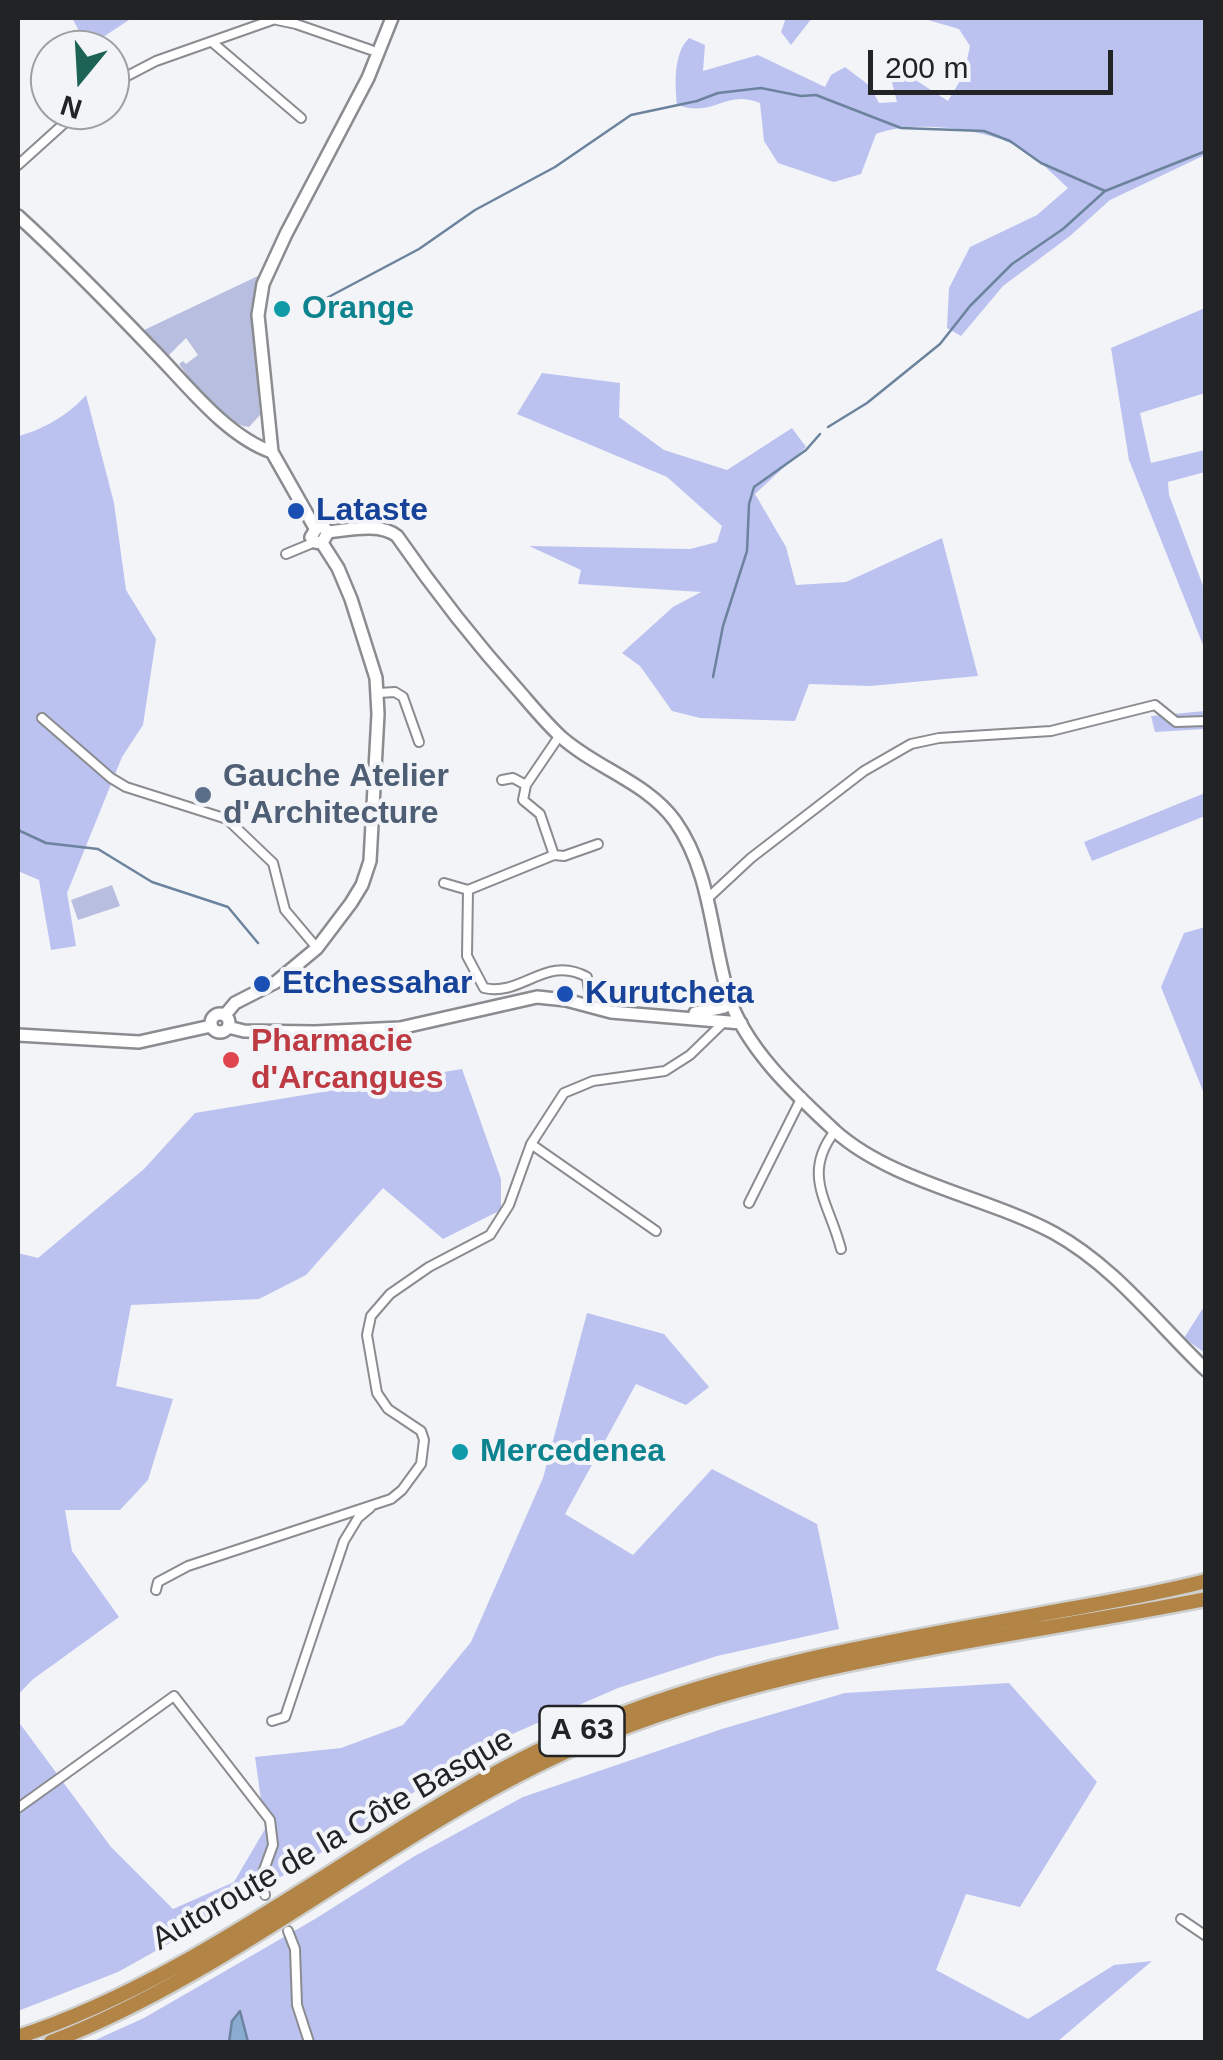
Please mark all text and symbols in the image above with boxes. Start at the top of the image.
north arrow [30,30,130,130]
scale bar [873,30,1118,92]
text: 200 m [885,51,968,84]
text: N [57,89,86,125]
place label: Orange [302,290,414,328]
marker: Orange [271,298,293,320]
place label: Lataste [316,492,428,530]
marker: Lataste [285,500,307,522]
place label: Gauche Atelier d'Architecture [223,758,449,833]
marker: Gauche Atelier d'Architecture [192,784,214,806]
place label: Etchessahar [282,965,472,1003]
marker: Etchessahar [251,973,273,995]
place label: Kurutcheta [585,975,754,1013]
marker: Kurutcheta [554,983,576,1005]
place label: Pharmacie d'Arcangues [251,1023,444,1098]
marker: Pharmacie d'Arcangues [220,1049,242,1071]
place label: Mercedenea [480,1433,665,1471]
marker: Mercedenea [449,1441,471,1463]
road number: A 63 [540,1706,624,1756]
street label: Autoroute de la Côte Basque [145,1721,521,1959]

